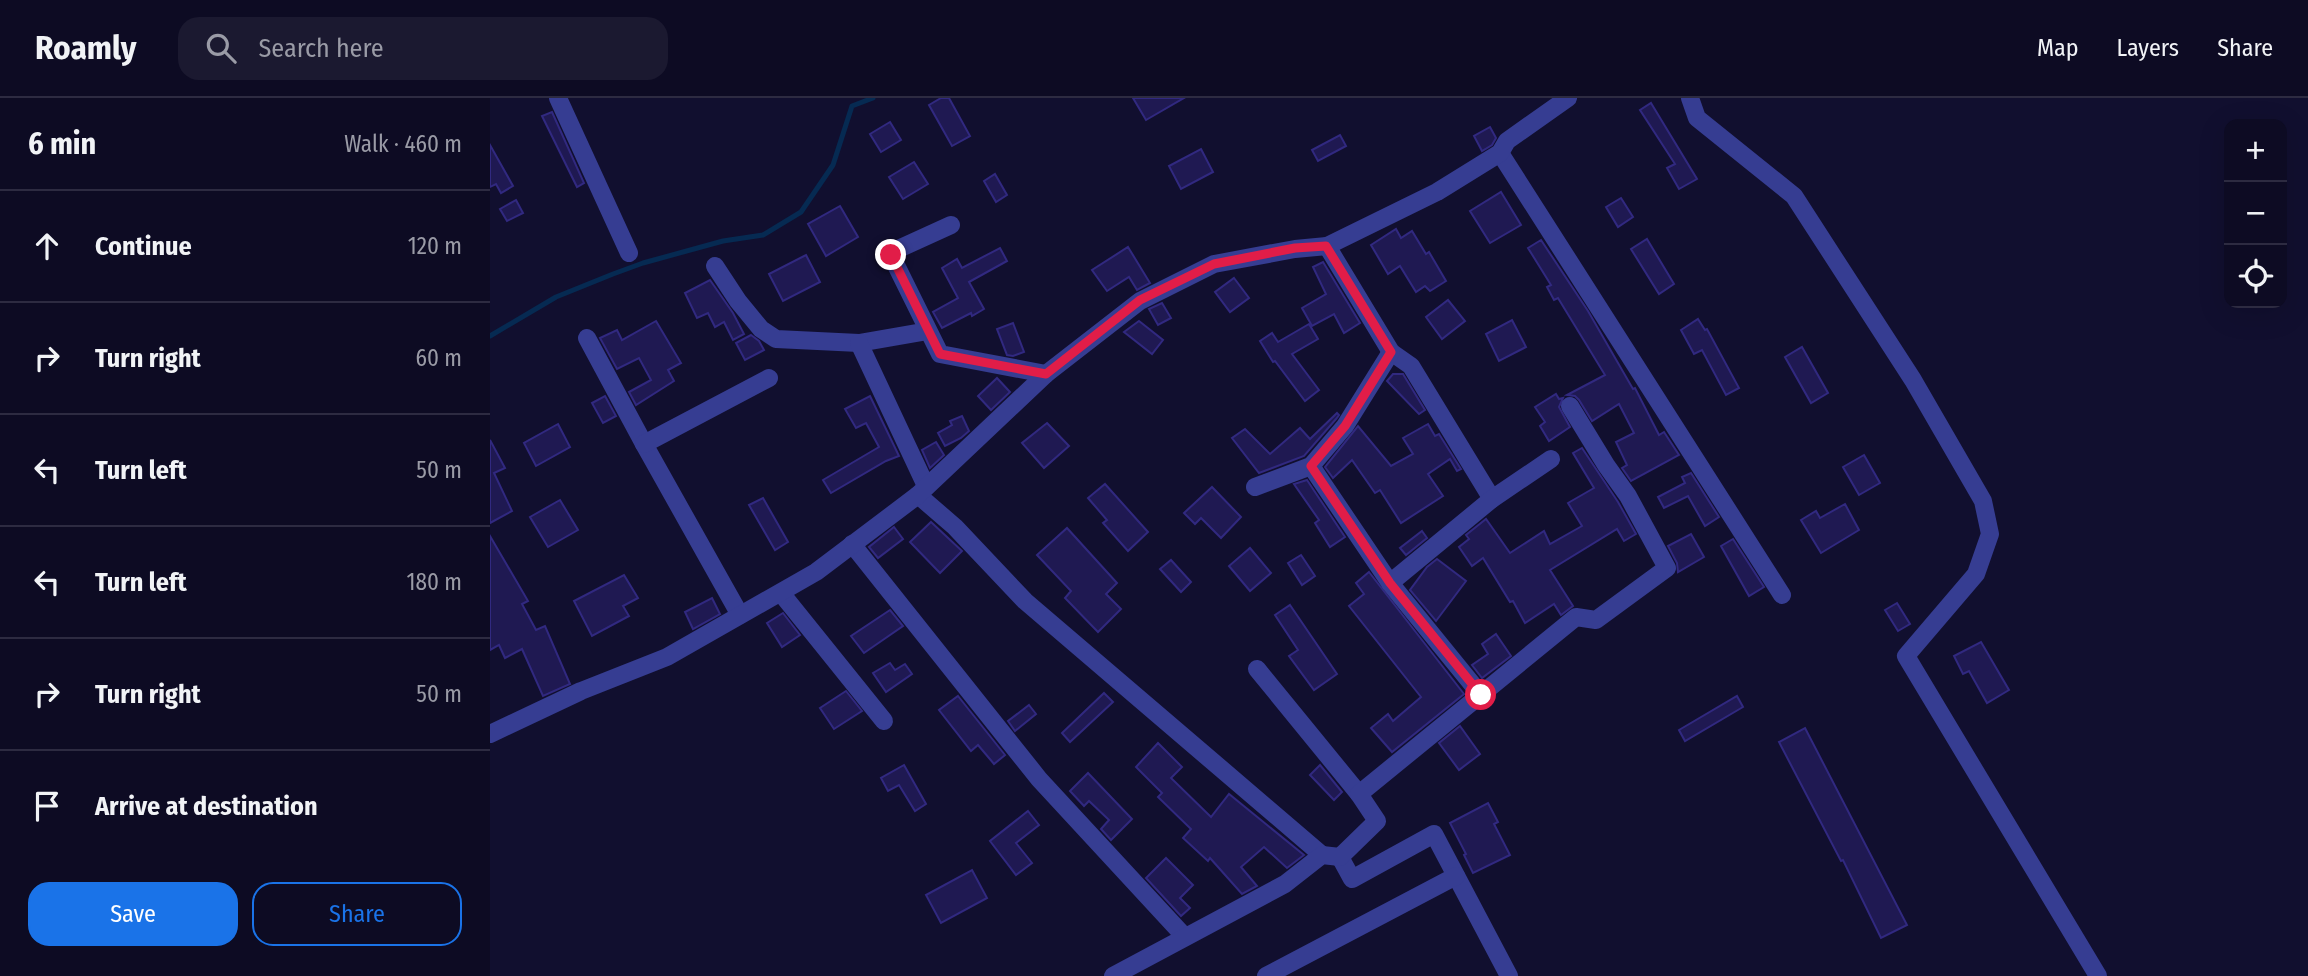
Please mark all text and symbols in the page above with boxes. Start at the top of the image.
search box [178,17,668,80]
text: Roamly [35,28,136,68]
icon: search [202,29,240,67]
text: Search here [258,33,384,64]
text: Map [2037,34,2079,62]
text: Layers [2117,34,2179,62]
text: Share [2217,34,2273,62]
map controls [2224,119,2287,308]
button: + [2224,119,2287,182]
text: 6 min [28,126,96,162]
text: Walk · 460 m [344,130,462,158]
button: − [2224,182,2287,245]
icon: ahead [28,227,66,265]
text: Continue [95,231,192,262]
text: 120 m [408,232,462,260]
route end [875,239,906,270]
button: locate [2224,245,2287,308]
icon: right [28,339,66,377]
text: Turn right [95,343,201,374]
text: 60 m [416,344,462,372]
icon: left [28,451,66,489]
text: Turn left [95,455,187,486]
text: 50 m [416,456,462,484]
icon: left [28,563,66,601]
text: Turn left [95,567,187,598]
text: 180 m [406,568,462,596]
icon: right [28,675,66,713]
text: Turn right [95,679,201,710]
route start [1465,679,1496,710]
text: 50 m [416,680,462,708]
icon: arrive [28,787,66,825]
text: Arrive at destination [95,791,318,822]
button: Save [28,882,238,946]
button: Share [252,882,462,946]

